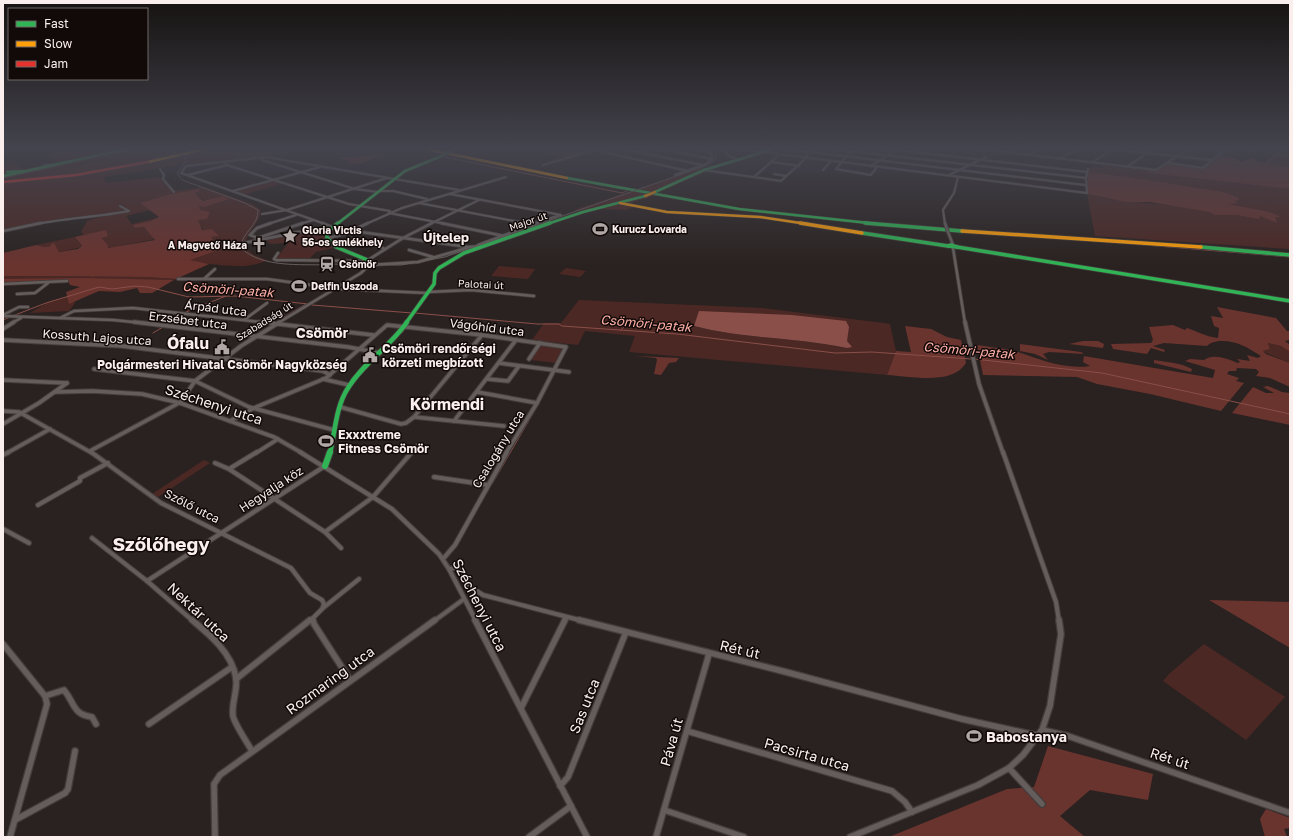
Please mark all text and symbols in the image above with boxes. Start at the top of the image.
legend [8,8,148,80]
text: Fast [44,16,69,31]
text: Slow [44,36,72,51]
text: Jam [44,56,68,71]
street label: Major út [507,209,549,233]
sports icon: Kurucz Lovarda [591,220,609,238]
place label: Kurucz Lovarda [612,223,687,235]
place label: Gloria Victis 56-os emlékhely [302,224,383,248]
place icon: Gloria Victis 56-os emlékhely [281,227,299,245]
district label: Újtelep [423,229,469,245]
church icon: A Magvető Háza [250,236,268,254]
place label: A Magvető Háza [168,239,247,251]
station icon: Csömör [318,255,336,273]
place label: Csömör [339,258,376,270]
sports icon: Delfin Uszoda [290,277,308,295]
street label: Palotai út [458,277,504,291]
water label: Csömöri-patak [182,278,276,300]
place label: Delfin Uszoda [311,280,378,292]
street label: Árpád utca [184,297,248,319]
street label: Szabadság út [233,299,295,343]
street label: Erzsébet utca [148,308,228,332]
water label: Csömöri-patak [600,311,694,335]
street label: Vágóhíd utca [449,315,525,339]
district label: Csömör [296,324,349,341]
street label: Kossuth Lajos utca [42,326,152,348]
district label: Ófalu [167,333,209,353]
public building icon: Polgármesteri Hivatal Csömör Nagyközség [213,338,231,356]
water label: Csömöri-patak [923,338,1017,362]
place label: Csömöri rendőrségi körzeti megbízott [382,341,496,370]
public building icon: Csömöri rendőrségi körzeti megbízott [361,346,379,364]
place label: Polgármesteri Hivatal Csömör Nagyközség [97,357,347,372]
street label: Széchenyi utca [163,380,265,428]
district label: Körmendi [410,394,484,414]
street label: Csalogány utca [469,407,527,491]
place label: Exxxtreme Fitness Csömör [338,427,429,456]
sports icon: Exxxtreme Fitness Csömör [317,432,335,450]
street label: Hegyalja köz [236,463,306,515]
street label: Szőlő utca [162,486,222,526]
district label: Szőlőhegy [112,532,210,555]
street label: Széchenyi utca [449,556,511,654]
street label: Nektár utca [164,579,234,645]
street label: Rét út [718,636,762,662]
street label: Rozmaring utca [283,642,377,718]
street label: Sas utca [565,676,603,736]
street label: Páva út [656,716,686,768]
sports icon: Babostanya [965,727,983,745]
place label: Babostanya [986,728,1067,745]
street label: Pacsirta utca [762,734,852,774]
street label: Rét út [1148,744,1192,772]

